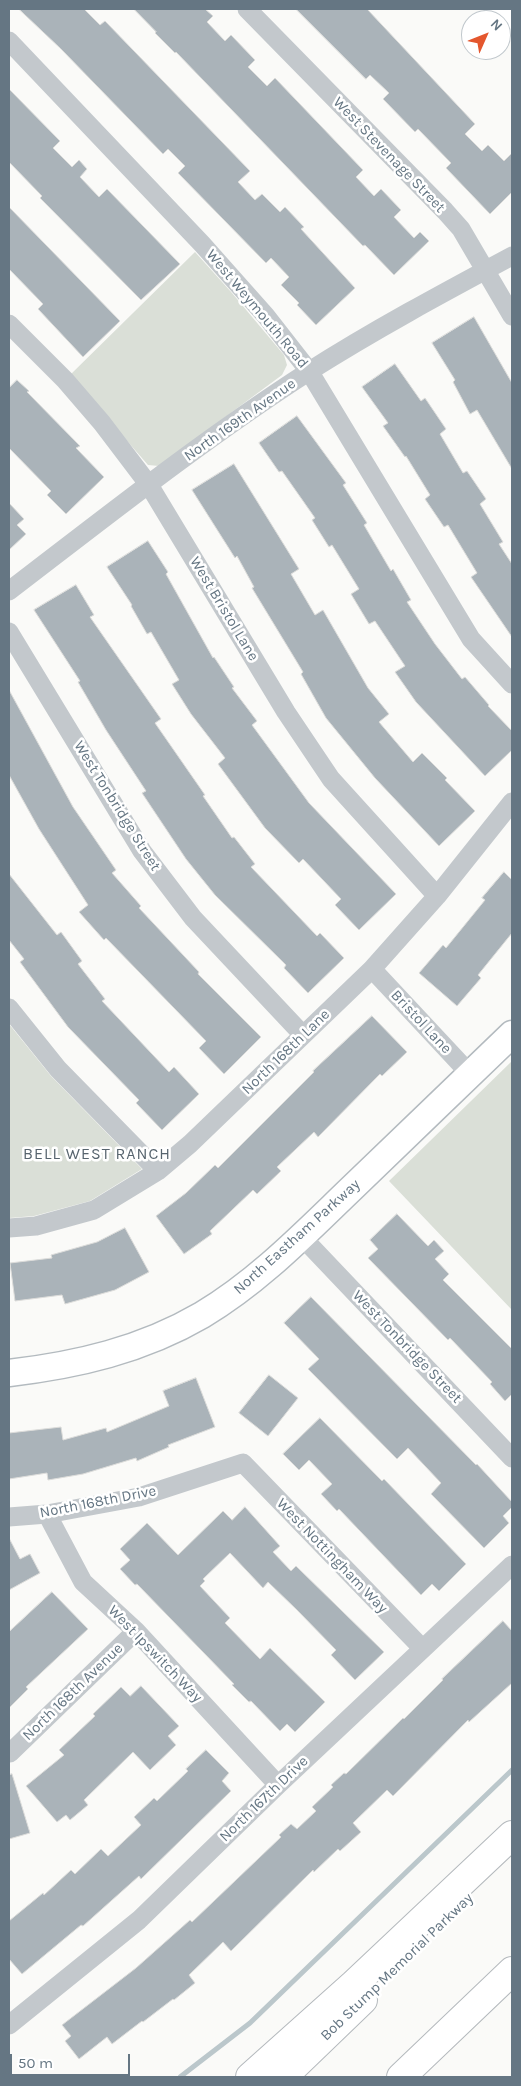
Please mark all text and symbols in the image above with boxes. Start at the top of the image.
north arrow [461,10,511,60]
text: N [487,15,506,34]
street label: West Stevenage Street [329,94,449,216]
street label: West Weymouth Road [202,246,312,372]
street label: North 169th Avenue [181,375,299,465]
street label: West Bristol Lane [186,554,262,664]
street label: West Tonbridge Street [70,738,164,874]
street label: Bristol Lane [387,986,455,1058]
street label: North 168th Lane [238,1006,334,1098]
district label: BELL WEST RANCH [21,1144,173,1164]
street label: North Eastham Parkway [230,1176,364,1298]
street label: West Tonbridge Street [348,1287,466,1407]
street label: North 168th Drive [38,1482,158,1522]
street label: West Nottingham Way [273,1495,391,1617]
street label: West Ipswitch Way [104,1602,206,1706]
street label: North 168th Avenue [19,1639,127,1745]
street label: North 167th Drive [216,1752,312,1846]
street label: Bob Stump Memorial Parkway [317,1889,477,2045]
scale bar [12,2044,132,2076]
text: 50 m [18,2054,53,2072]

